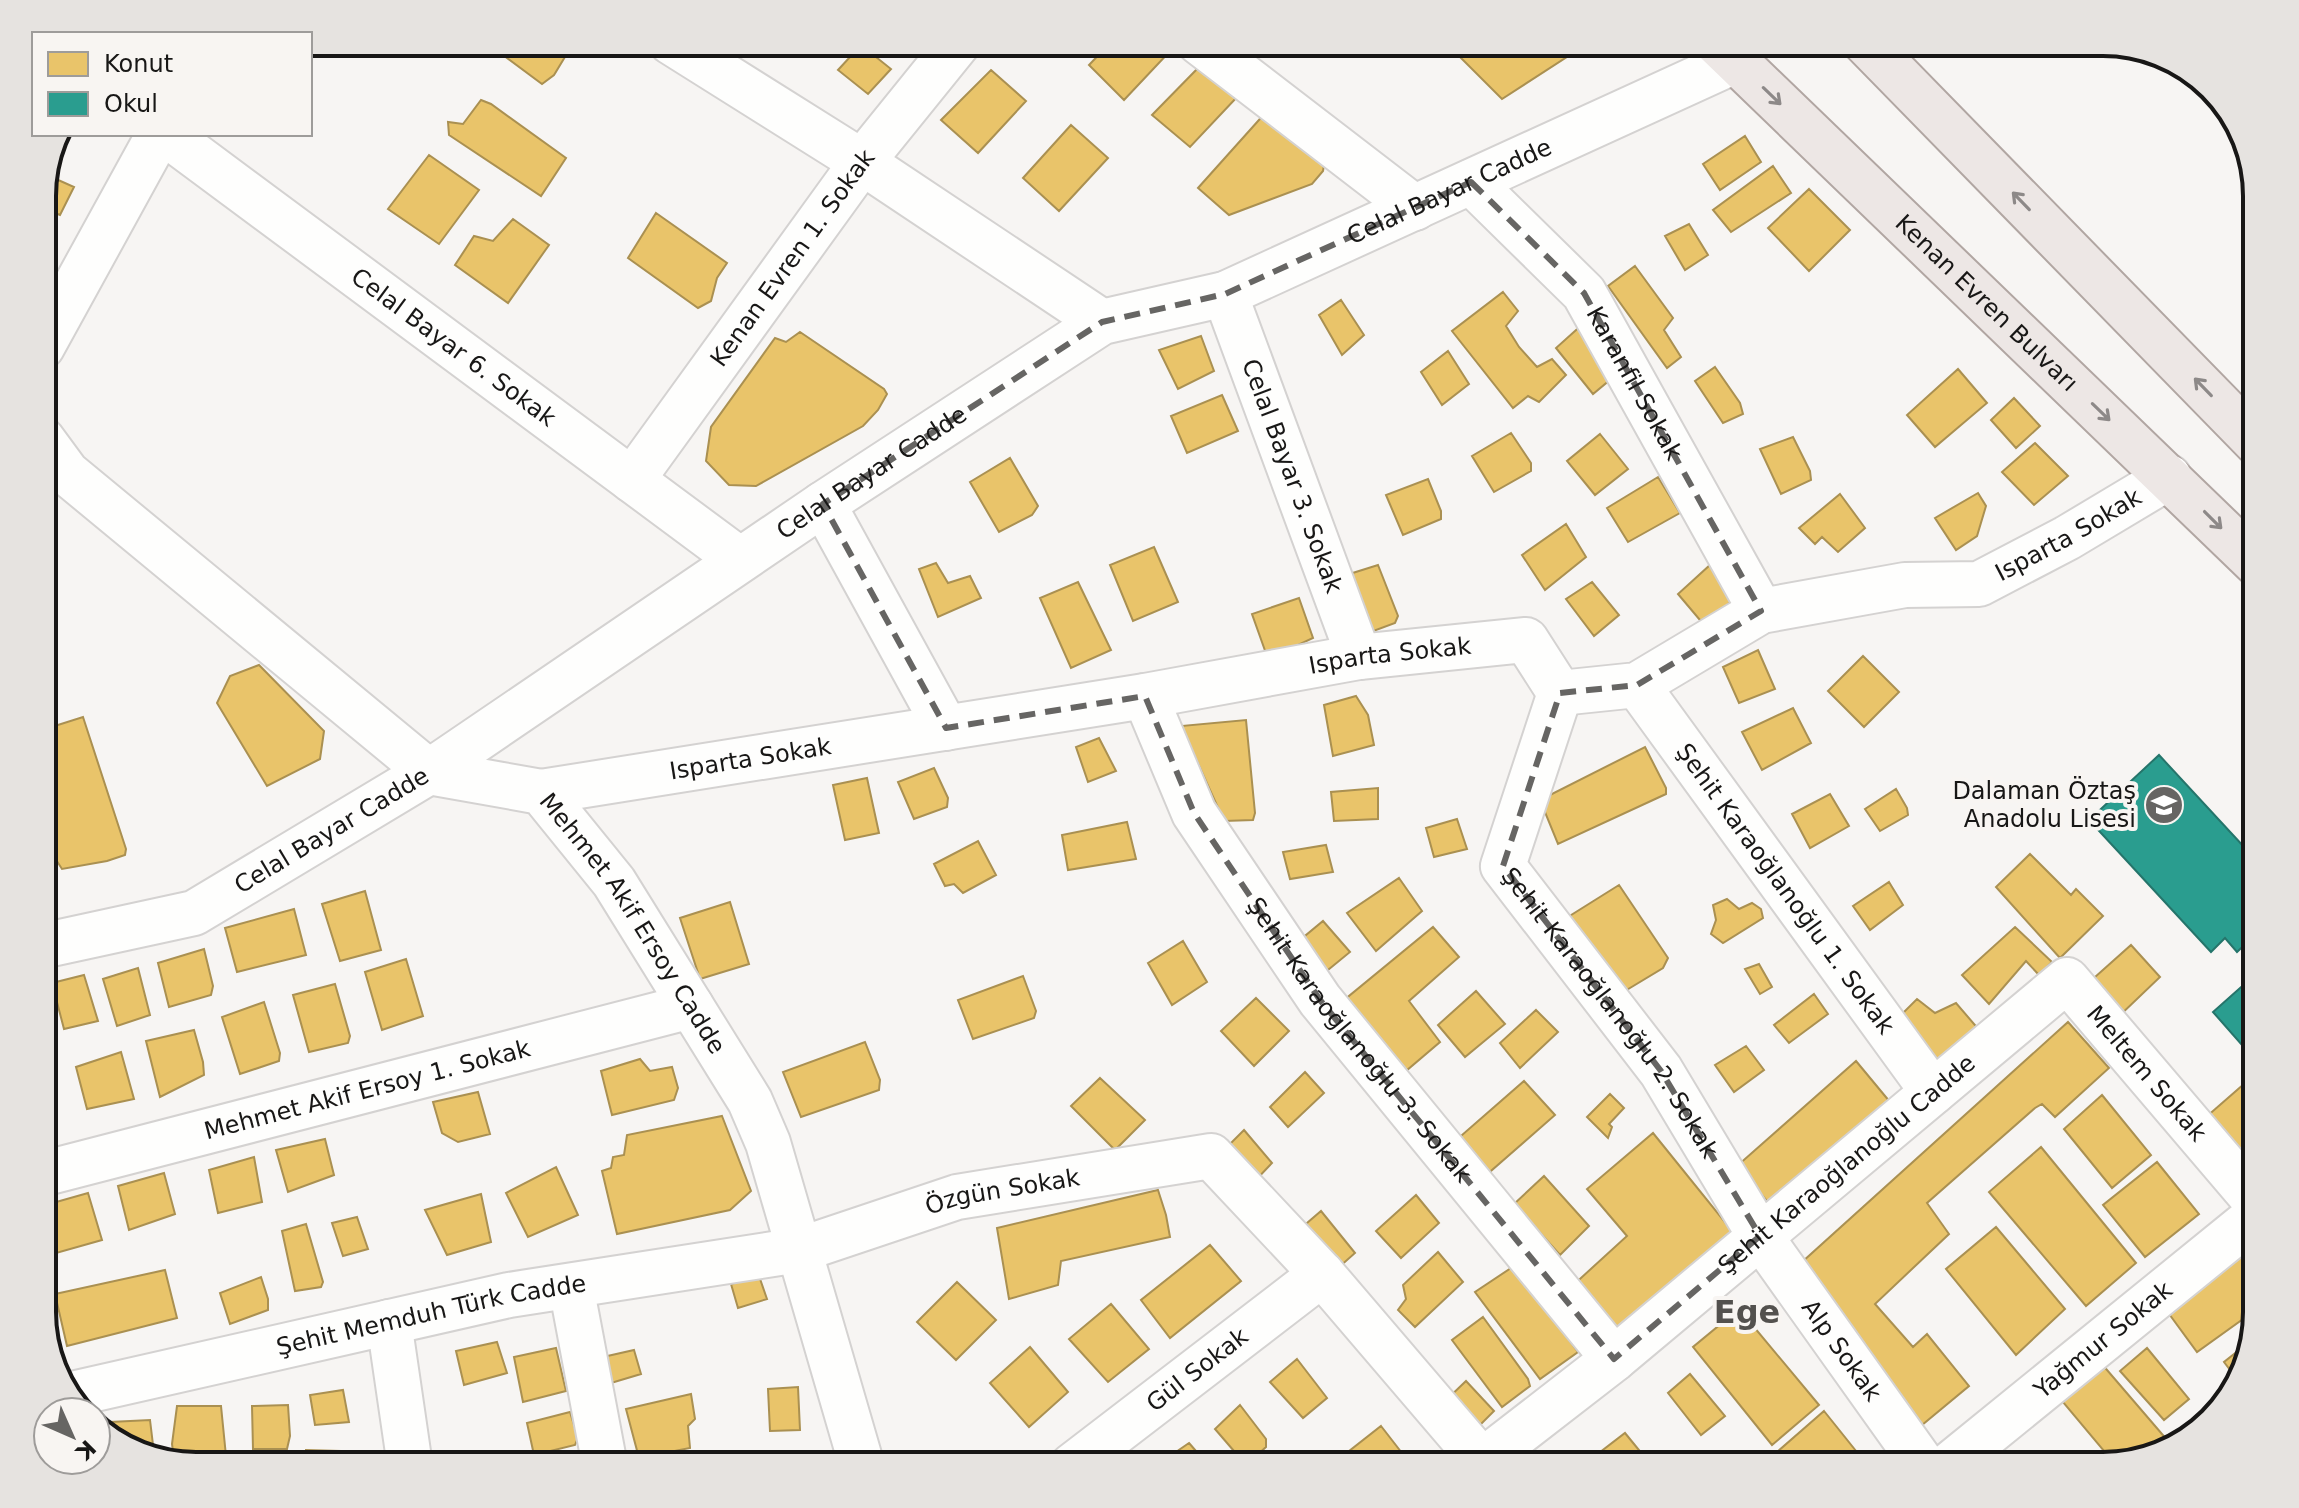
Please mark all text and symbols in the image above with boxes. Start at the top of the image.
legend [32,32,312,136]
text: Konut [104,50,173,78]
one-way arrow [1762,86,1782,105]
text: Okul [104,90,158,118]
street label: Celal Bayar Cadde [1343,133,1556,250]
street label: Kenan Evren 1. Sokak [705,144,881,372]
one-way arrow [2012,192,2031,211]
street label: Kenan Evren Bulvarı [1890,209,2083,397]
street label: Celal Bayar 6. Sokak [346,262,561,432]
street label: Karanfil Sokak [1580,302,1688,465]
street label: Celal Bayar 3. Sokak [1236,355,1348,597]
one-way arrow [2193,377,2212,397]
street label: Celal Bayar Cadde [771,400,972,545]
one-way arrow [2091,402,2111,421]
street label: Isparta Sokak [1990,483,2147,587]
one-way arrow [2203,511,2223,530]
street label: Isparta Sokak [1307,632,1472,680]
street label: Isparta Sokak [668,732,833,785]
street label: Şehit Karaoğlanoğlu 1. Sokak [1670,738,1900,1040]
street label: Celal Bayar Cadde [229,761,434,899]
place label: Dalaman Öztaş Anadolu Lisesi [1952,776,2136,833]
school or university icon: Dalaman Öztaş Anadolu Lisesi [2143,784,2185,826]
street label: Mehmet Akif Ersoy Cadde [534,788,731,1059]
street label: Şehit Karaoğlanoğlu 2. Sokak [1495,862,1724,1163]
street label: Şehit Karaoğlanoğlu 3. Sokak [1241,892,1478,1188]
street label: Meltem Sokak [2081,1000,2212,1147]
street label: Mehmet Akif Ersoy 1. Sokak [201,1034,533,1145]
street label: Şehit Karaoğlanoğlu Cadde [1713,1049,1981,1280]
street label: Özgün Sokak [921,1163,1082,1221]
street label: Şehit Memduh Türk Cadde [274,1269,588,1361]
street label: Yağmur Sokak [2028,1276,2178,1405]
district label: Ege [1714,1293,1780,1331]
street label: Alp Sokak [1796,1294,1887,1407]
street label: Gül Sokak [1141,1322,1254,1417]
north arrow [32,1396,112,1476]
text: K [70,1435,101,1465]

